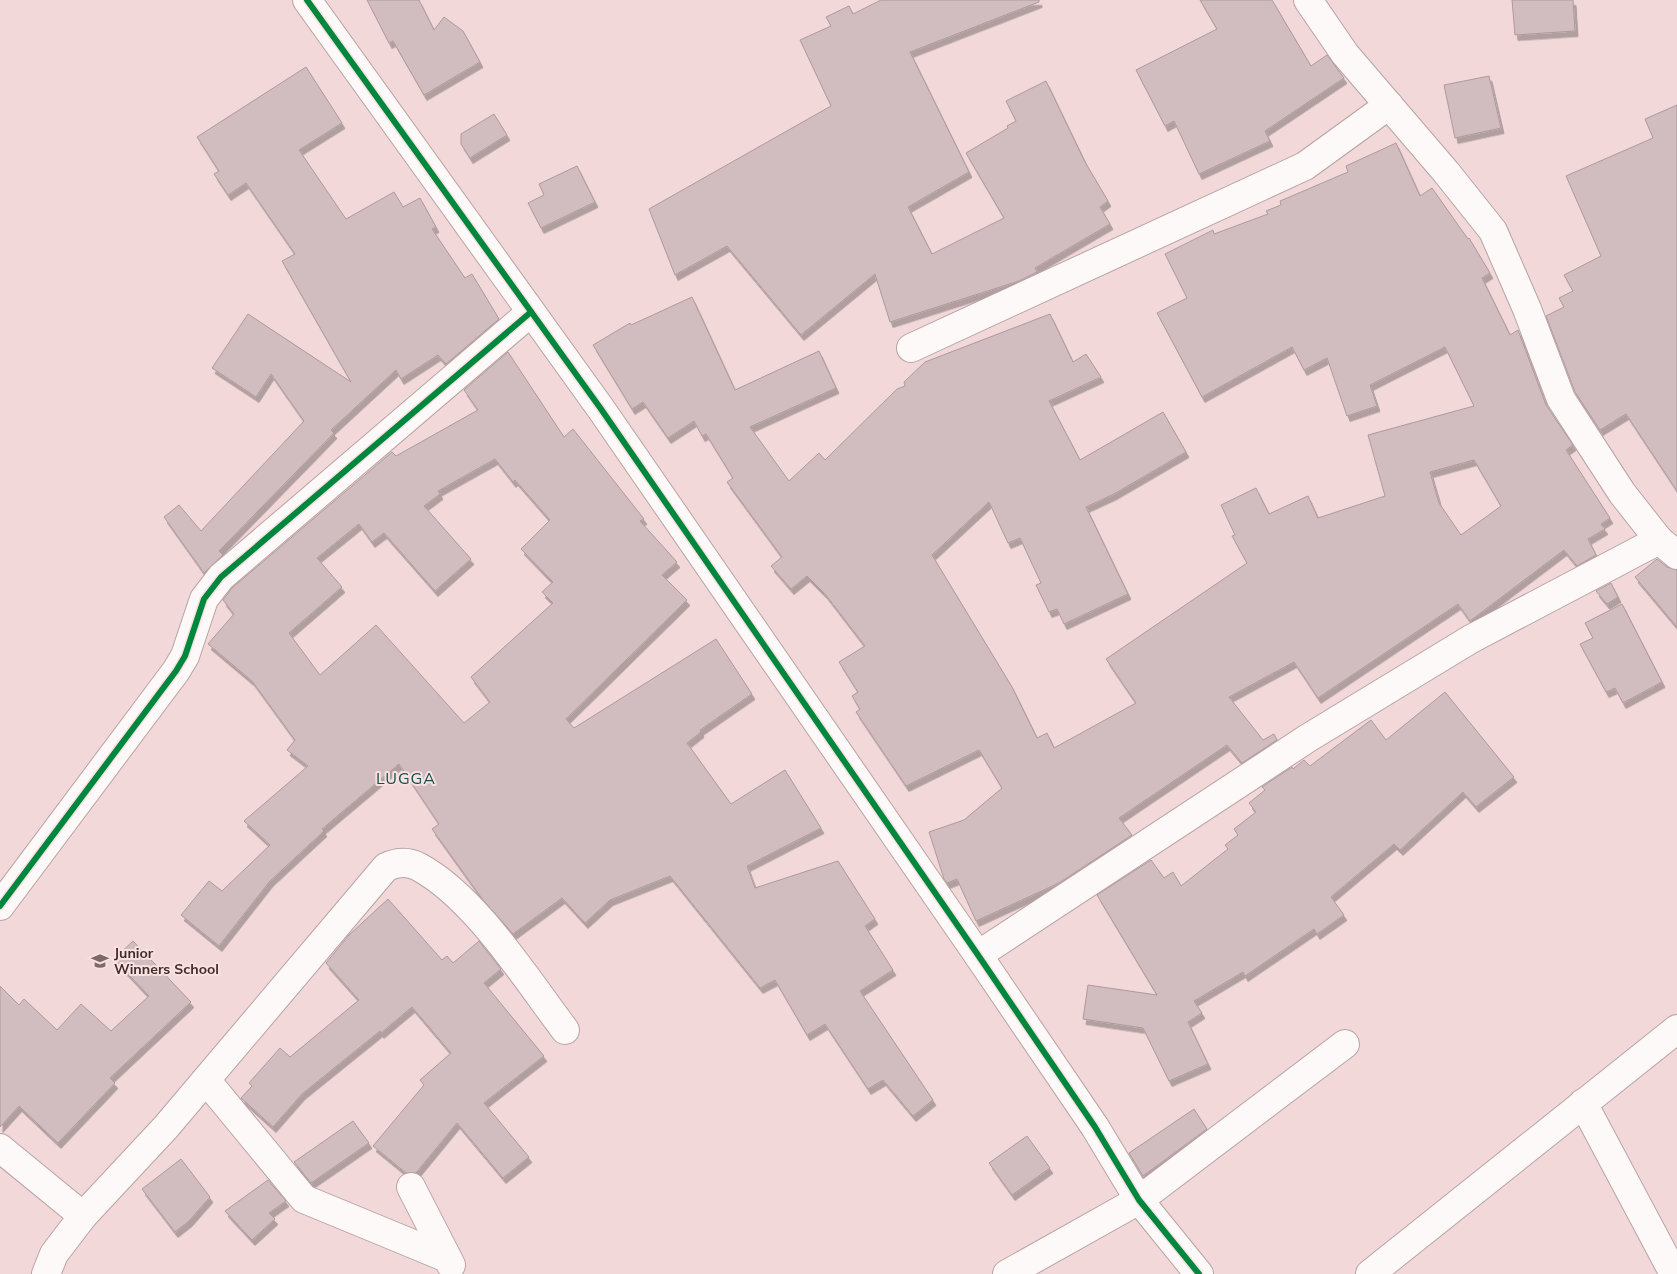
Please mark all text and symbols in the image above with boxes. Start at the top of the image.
district label: LUGGA [376,768,436,788]
place label: Junior Winners School [114,944,219,978]
school or university icon: Junior Winners School [90,951,110,971]

